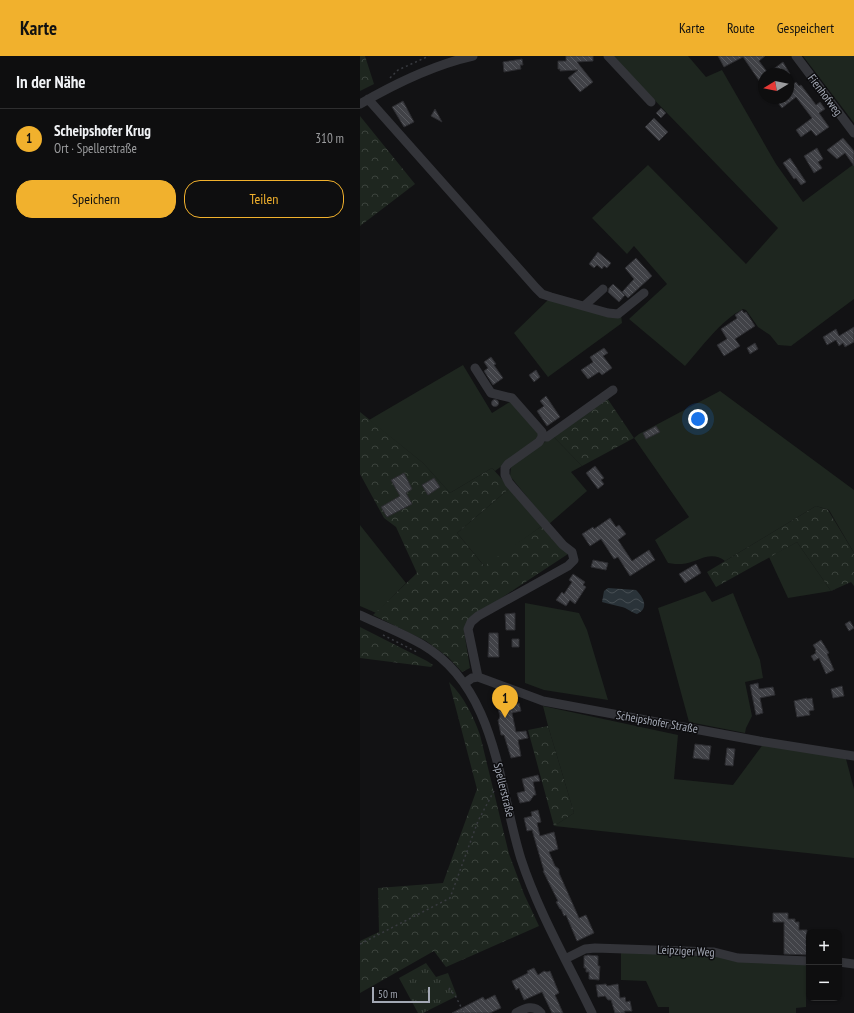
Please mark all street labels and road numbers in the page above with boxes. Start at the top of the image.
street label: Fienhofweg [805,71,846,118]
street label: Scheipshofer Straße [615,707,699,736]
street label: Spellerstraße [491,761,518,819]
street label: Leipziger Weg [657,942,715,959]

